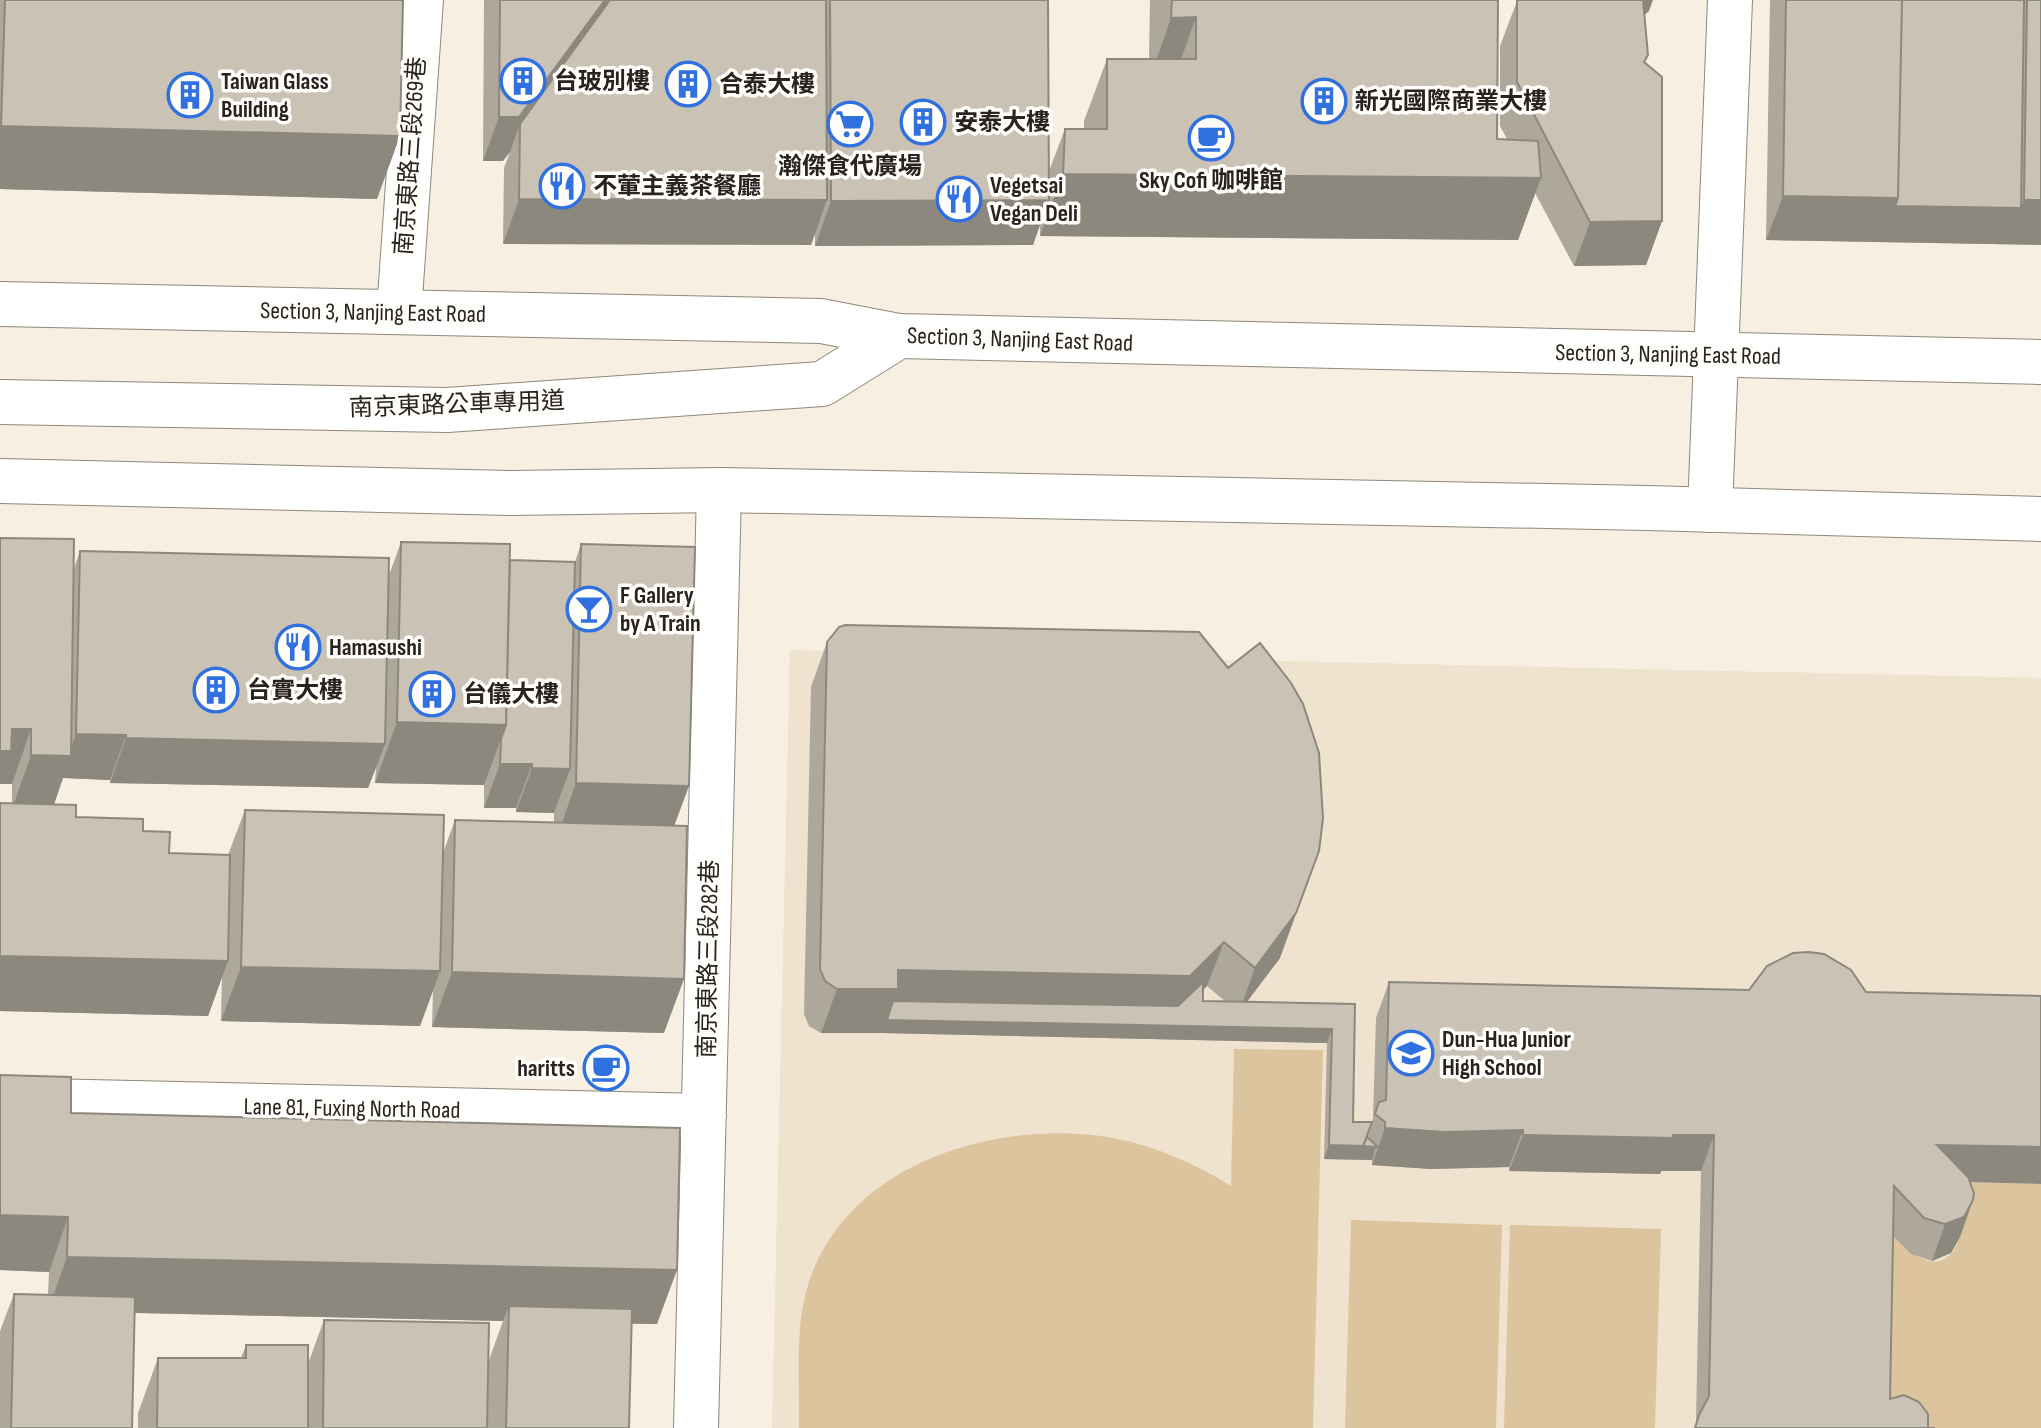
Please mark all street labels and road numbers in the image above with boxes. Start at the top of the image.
street label: 南京東路三段269巷 [389,56,432,256]
street label: Section 3, Nanjing East Road [260,296,486,329]
street label: Section 3, Nanjing East Road [907,321,1133,358]
street label: Section 3, Nanjing East Road [1555,338,1781,371]
street label: 南京東路公車專用道 [349,386,565,423]
street label: 南京東路三段282巷 [692,859,725,1059]
street label: Lane 81, Fuxing North Road [243,1092,461,1125]

